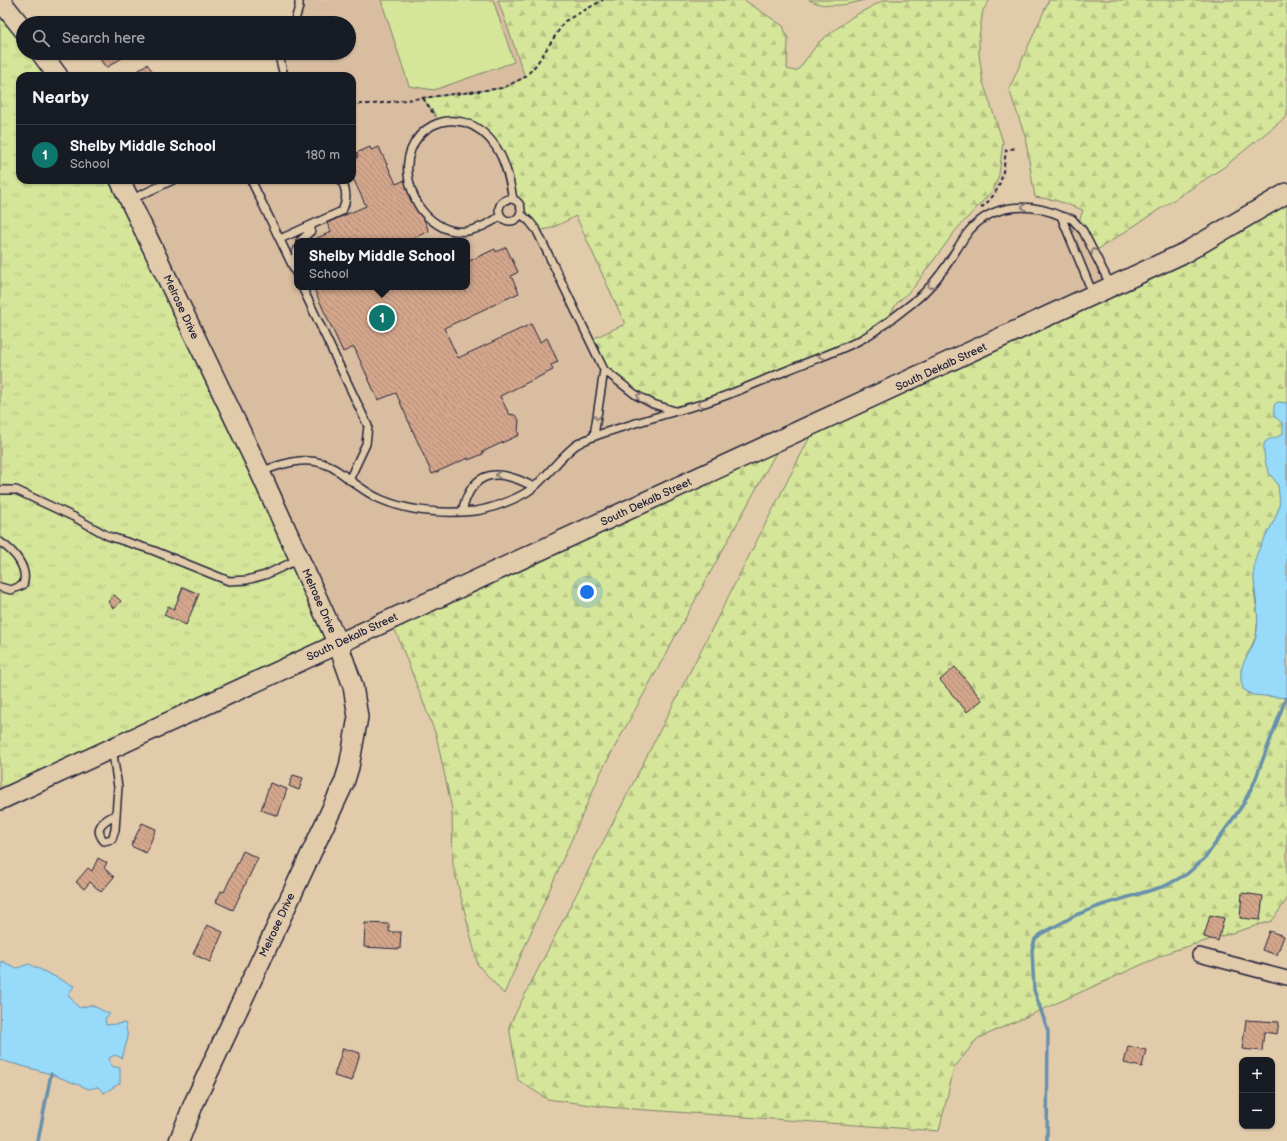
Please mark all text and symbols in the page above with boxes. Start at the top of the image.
search box [16,16,356,60]
icon: search [30,27,52,49]
text: Search here [62,29,145,48]
text: Nearby [32,88,89,108]
text: Shelby Middle School [70,137,216,156]
text: 1 [42,147,48,163]
text: 180 m [305,147,340,163]
text: School [70,156,110,172]
one-way arrow [1021,203,1027,211]
popup [294,238,470,290]
text: Shelby Middle School [309,247,455,266]
one-way arrow [1091,248,1099,256]
text: School [309,266,349,282]
street label: Melrose Drive [160,273,202,342]
one-way arrow [927,281,934,288]
pin: 1 [369,303,395,333]
street label: South Dekalb Street [893,340,989,394]
one-way arrow [818,351,826,359]
one-way arrow [636,394,643,401]
one-way arrow [697,399,704,408]
one-way arrow [593,414,601,420]
one-way arrow [495,471,501,480]
street label: South Dekalb Street [598,475,694,529]
street label: Melrose Drive [299,567,339,636]
your location [577,582,597,602]
street label: South Dekalb Street [304,610,400,664]
street label: Melrose Drive [256,890,298,959]
map controls [1239,1057,1275,1129]
button: + [1239,1057,1275,1093]
button: − [1239,1093,1275,1129]

